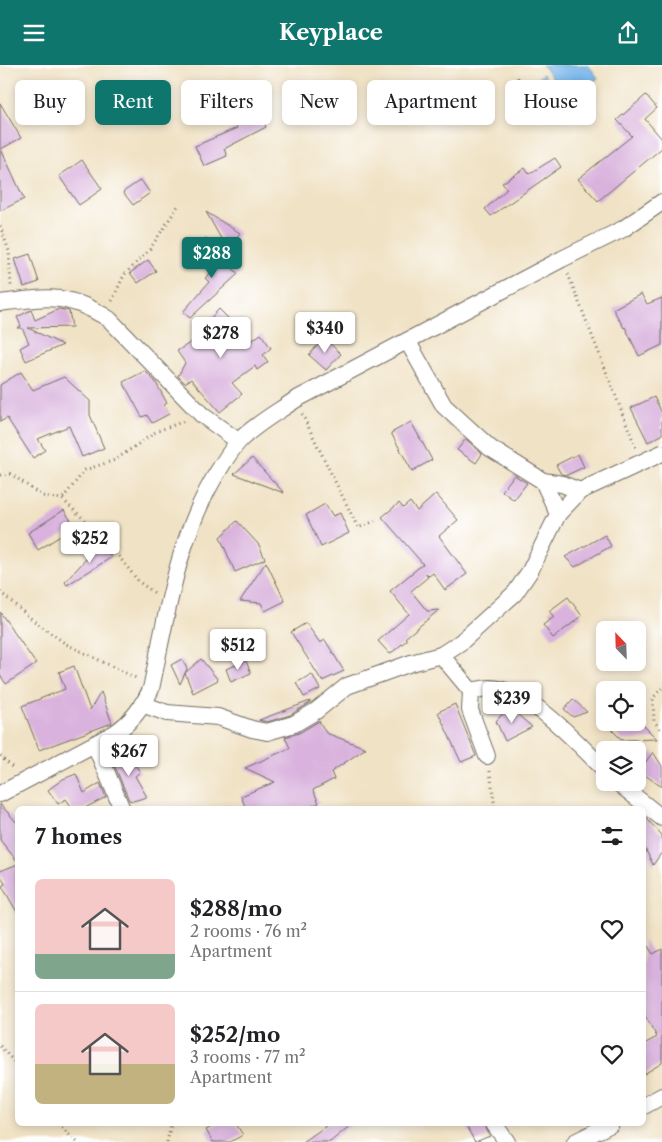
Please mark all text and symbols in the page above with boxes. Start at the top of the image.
icon: menu [20,19,48,47]
text: Keyplace [279,19,383,46]
icon: share [614,19,642,47]
chip: Buy [15,80,85,125]
chip: Rent [95,80,171,125]
chip: Filters [181,80,272,125]
chip: New [282,80,357,125]
chip: Apartment [367,80,495,125]
chip: House [505,80,596,125]
pin: $288 [182,237,242,279]
text: $288 [193,243,231,263]
pin: $340 [295,311,355,354]
pin: $278 [191,317,251,359]
text: $340 [306,318,344,338]
text: $278 [203,323,239,343]
pin: $252 [60,521,120,564]
text: $252 [72,528,108,548]
north arrow [596,621,646,671]
map controls [596,621,646,791]
pin: $512 [208,629,268,671]
text: $512 [221,635,255,655]
pin: $239 [482,681,542,724]
button: locate [596,681,646,731]
text: $239 [494,688,530,708]
pin: $267 [99,735,159,777]
text: $267 [111,741,147,761]
button: layers [596,741,646,791]
icon: filters [598,822,626,850]
text: 7 homes [35,824,122,849]
text: $288/mo [190,896,282,921]
icon: home [75,899,135,959]
icon: heart [598,915,626,943]
text: 2 rooms · 76 m² [190,921,307,941]
text: Apartment [190,941,272,961]
text: $252/mo [190,1022,280,1047]
icon: home [75,1024,135,1084]
icon: heart [598,1040,626,1068]
text: 3 rooms · 77 m² [190,1047,306,1067]
text: Apartment [190,1067,272,1087]

